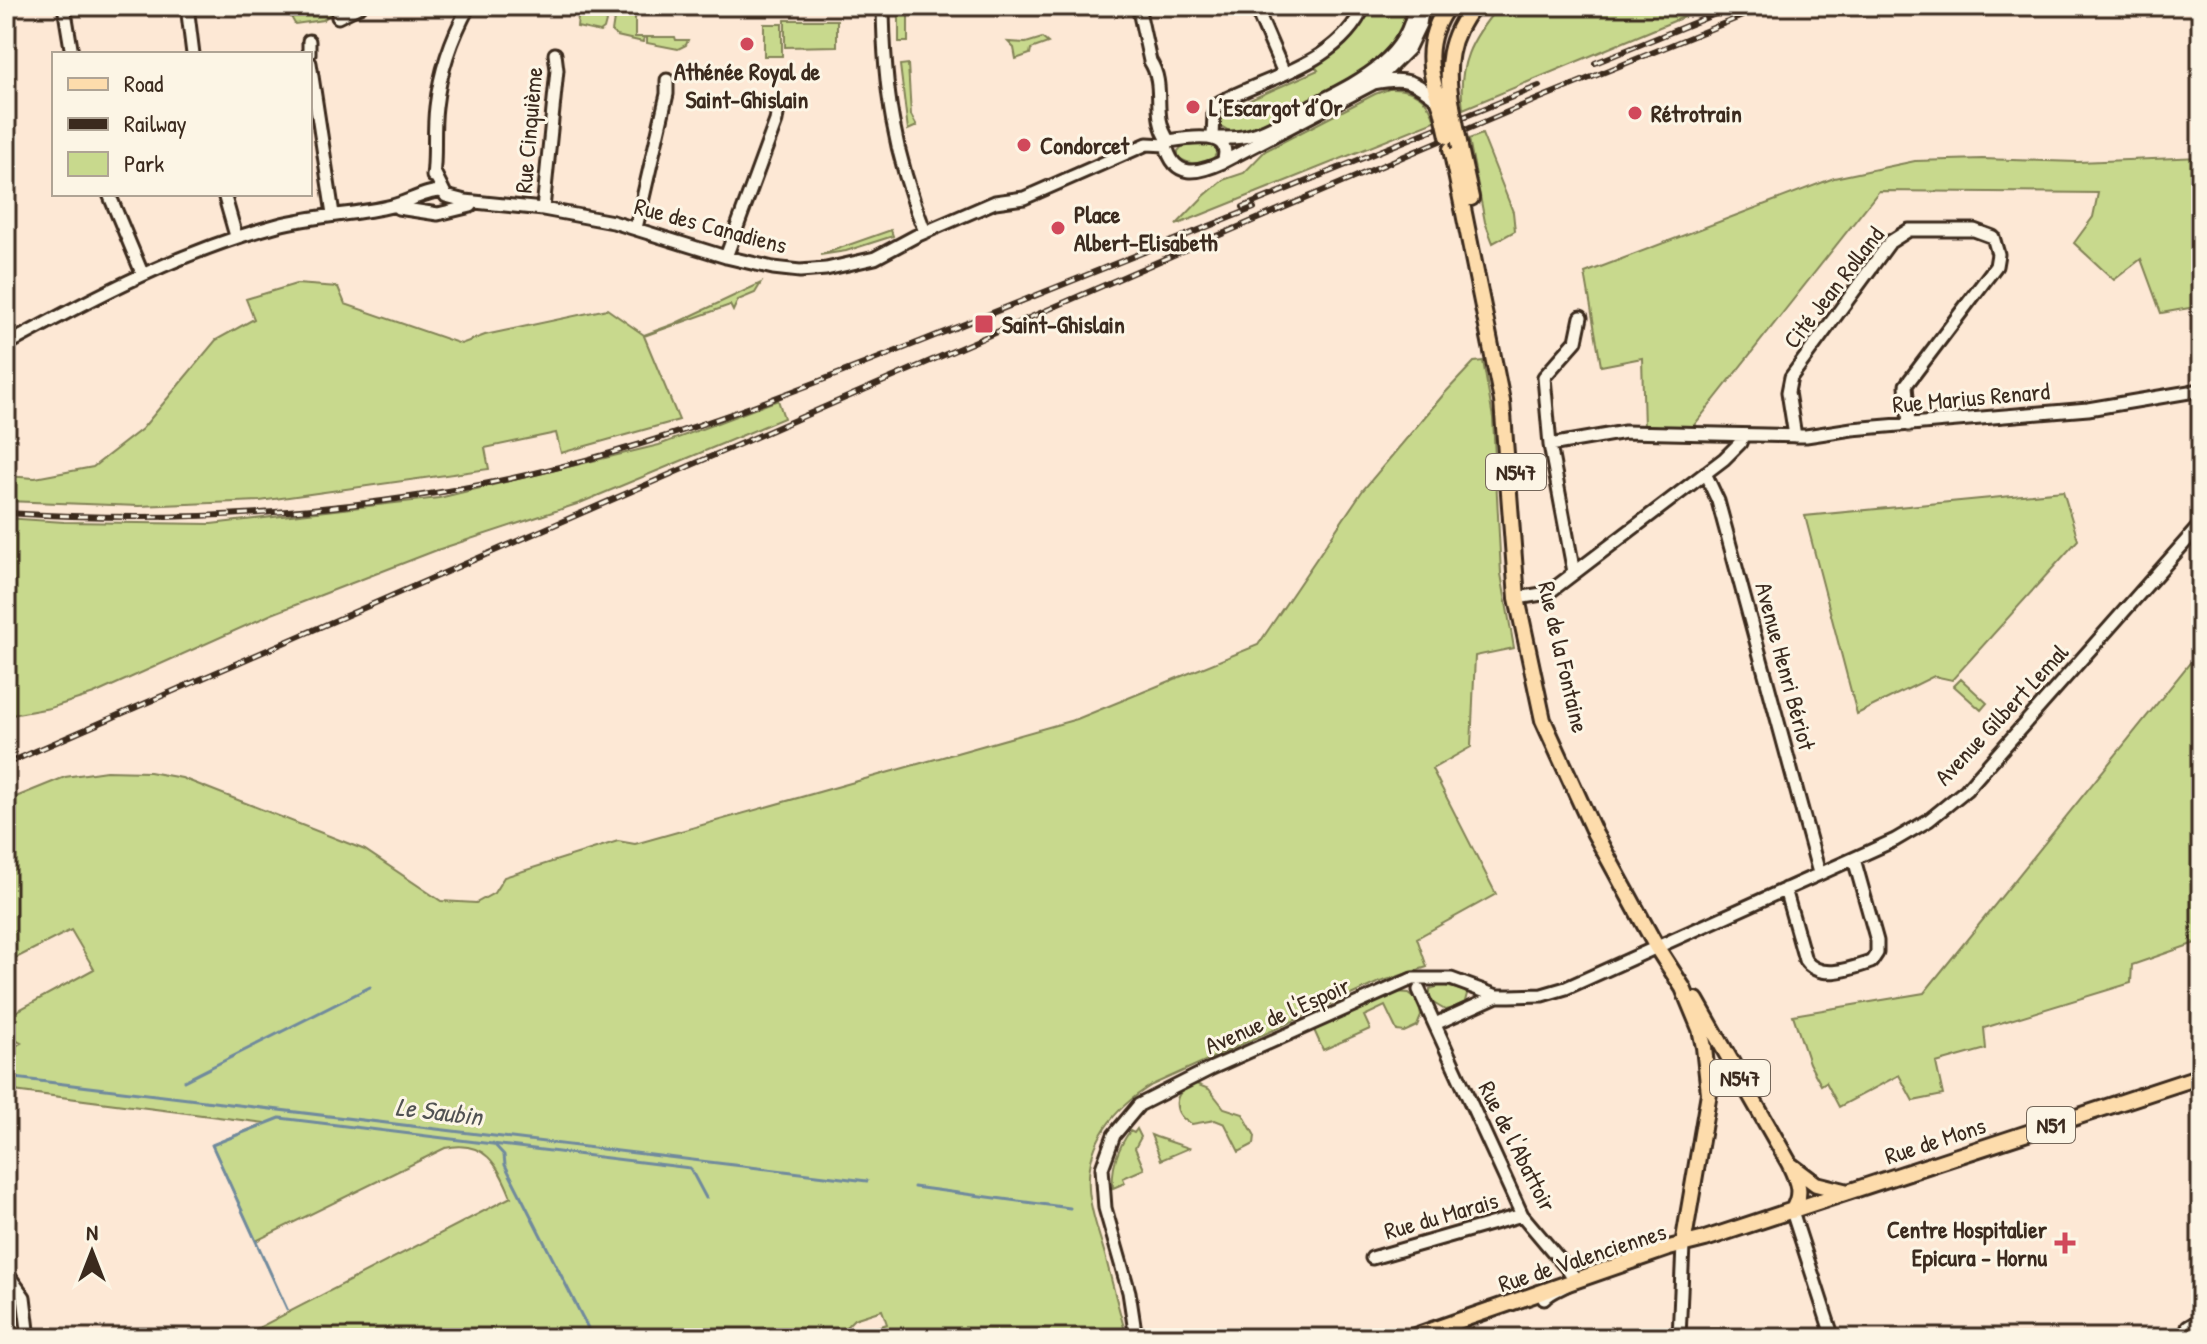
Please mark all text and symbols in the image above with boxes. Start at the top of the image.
marker: Athénée Royal de Saint-Ghislain [738,35,756,53]
legend [52,52,312,196]
place label: Athénée Royal de Saint-Ghislain [674,55,820,115]
street label: Rue Cinquième [507,65,549,194]
text: Road [124,67,163,99]
place label: L’Escargot d’Or [1209,91,1343,124]
place label: Rétrotrain [1651,97,1742,129]
marker: L’Escargot d’Or [1184,98,1202,116]
marker: Rétrotrain [1626,104,1644,122]
text: Railway [124,107,187,139]
place label: Condorcet [1040,129,1130,161]
marker: Condorcet [1015,136,1033,154]
text: Park [124,147,164,179]
street label: Rue des Canadiens [631,189,791,261]
place label: Place Albert-Elisabeth [1074,198,1218,258]
marker: Place Albert-Elisabeth [1049,219,1067,237]
street label: Cité Jean Rolland [1775,219,1891,355]
place label: Saint-Ghislain [1002,308,1125,340]
marker: Saint-Ghislain [973,313,995,335]
street label: Rue Marius Renard [1891,374,2051,420]
road number: N547 [1486,454,1546,490]
street label: Rue de la Fontaine [1531,578,1597,736]
street label: Avenue Henri Bériot [1748,579,1824,754]
street label: Avenue Gilbert Lemal [1927,636,2075,792]
street label: Avenue de l'Espoir [1199,969,1355,1061]
road number: N547 [1710,1060,1770,1096]
street label: Rue de l'Abattoir [1471,1075,1565,1217]
water label: Le Saubin [394,1088,486,1134]
road number: N51 [2027,1107,2075,1143]
street label: Rue de Mons [1881,1109,1989,1171]
street label: Rue du Marais [1380,1183,1502,1247]
north arrow [52,1212,132,1292]
place label: Centre Hospitalier Epicura - Hornu [1887,1213,2048,1274]
street label: Rue de Valenciennes [1494,1215,1670,1299]
text: N [86,1217,98,1247]
marker: Centre Hospitalier Epicura - Hornu [2054,1232,2076,1254]

